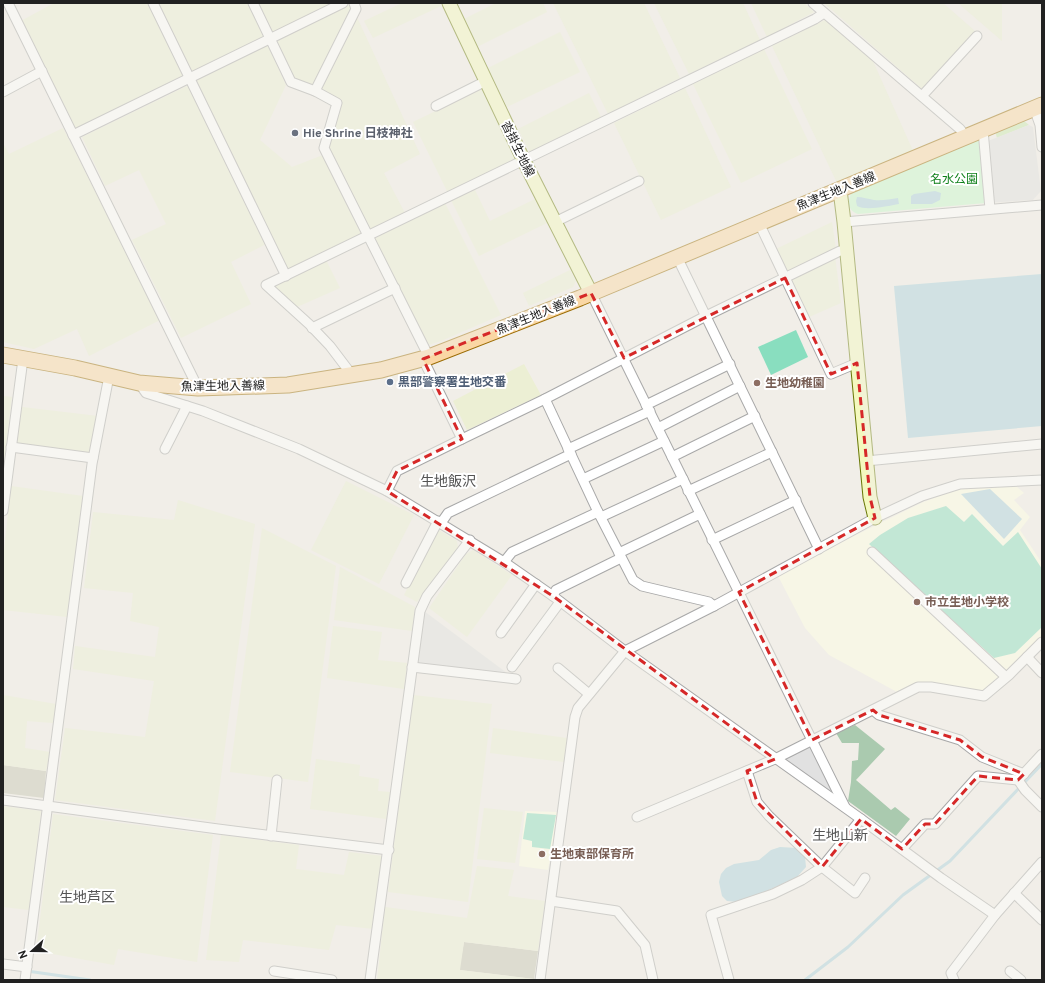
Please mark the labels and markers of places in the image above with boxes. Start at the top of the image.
place label: Hie Shrine 日枝神社 [303,126,412,142]
marker: Hie Shrine 日枝神社 [290,128,300,138]
place label: 黒部警察署生地交番 [398,375,507,391]
place label: 生地幼稚園 [765,376,825,392]
marker: 黒部警察署生地交番 [385,377,395,387]
marker: 生地幼稚園 [752,378,762,388]
place label: 市立生地小学校 [925,595,1009,611]
marker: 市立生地小学校 [912,597,922,607]
place label: 生地東部保育所 [550,847,634,863]
marker: 生地東部保育所 [537,849,547,859]

